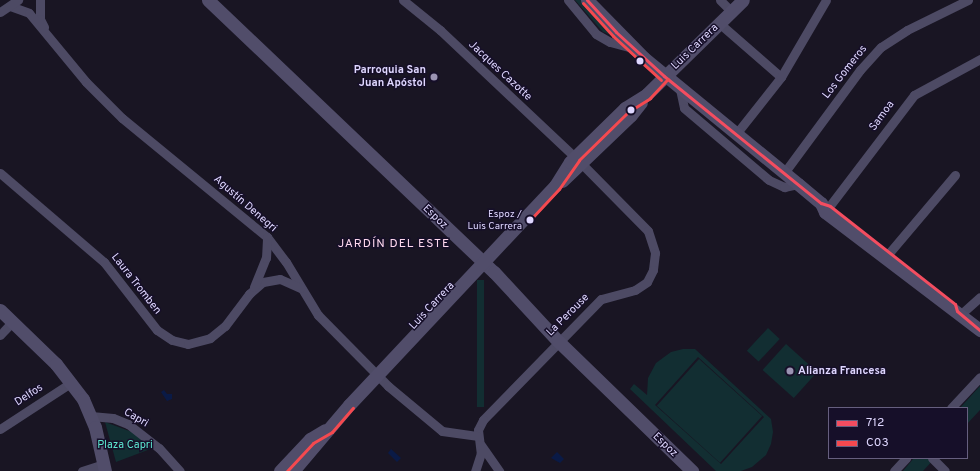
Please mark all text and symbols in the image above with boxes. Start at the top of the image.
street label: Luis Carrera [669,21,721,73]
street label: Jacques Cazotte [466,38,534,104]
street label: Los Gomeros [820,43,870,101]
unlabelled marker [635,56,645,66]
place label: Parroquia San Juan Apóstol [354,64,426,90]
marker: Parroquia San Juan Apóstol [429,72,439,82]
street label: Samoa [867,98,897,134]
unlabelled marker [626,105,636,115]
street label: Agustín Denegri [211,173,279,235]
street label: Espoz [420,202,450,232]
place label: Espoz / Luis Carrera [467,208,522,232]
marker: Espoz / Luis Carrera [525,215,535,225]
district label: JARDÍN DEL ESTE [338,238,450,252]
street label: Laura Tromben [108,251,164,317]
street label: Luis Carrera [407,280,457,332]
street label: La Perouse [544,291,592,339]
place label: Alianza Francesa [798,364,886,378]
marker: Alianza Francesa [785,366,795,376]
street label: Delfos [13,381,45,409]
street label: Capri [121,406,151,430]
legend [828,407,968,459]
text: 712 [866,415,884,431]
street label: Espoz [650,430,680,460]
text: C03 [866,435,889,451]
park label: Plaza Capri [97,438,153,452]

